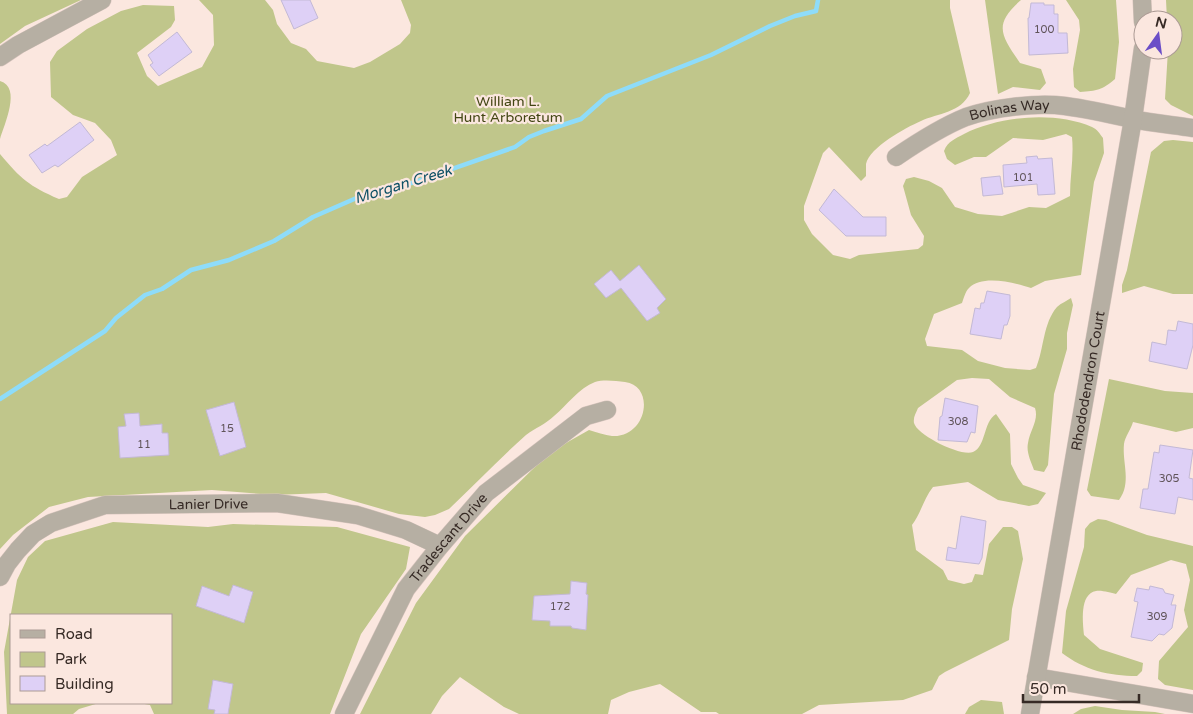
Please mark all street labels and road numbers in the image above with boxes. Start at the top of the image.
street label: Bolinas Way [967,97,1050,124]
street label: Rhododendron Court [1068,309,1109,452]
street label: Tradescant Drive [406,490,491,586]
street label: Lanier Drive [169,495,248,513]

